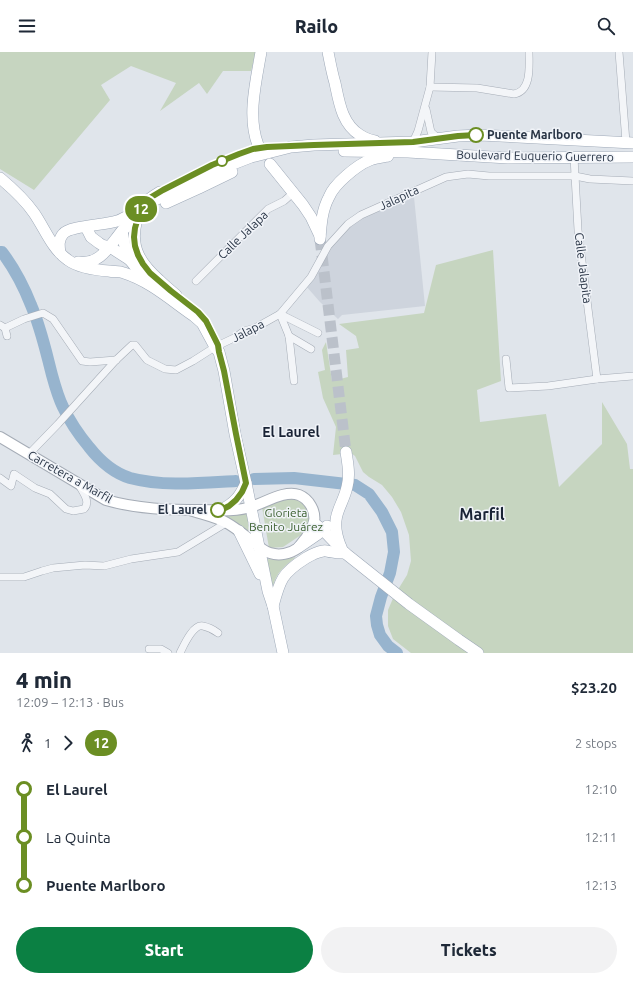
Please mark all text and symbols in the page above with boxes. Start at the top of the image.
icon: menu [16,15,38,37]
icon: search [595,15,617,37]
text: Railo [295,16,338,36]
marker: Puente Marlboro [468,127,484,143]
place label: Puente Marlboro [487,128,583,141]
street label: Boulevard Euquerio Guerrero [456,148,614,163]
unlabelled marker [216,155,228,167]
street label: Jalapita [377,183,421,212]
line badge: 12 [123,196,159,222]
text: 12 [133,201,149,217]
street label: Calle Jalapa [215,208,270,261]
street label: Calle Jalapita [573,232,594,304]
street label: Jalapa [229,317,266,344]
district label: El Laurel [262,424,320,440]
street label: Carretera a Marfil [26,448,115,505]
marker: El Laurel [210,502,226,518]
place label: El Laurel [158,503,207,516]
district label: Marfil [459,505,505,523]
park label: Glorieta Benito Juárez [249,506,324,533]
text: 4 min [16,667,72,692]
text: $23.20 [571,679,617,696]
text: 12:09 – 12:13 · Bus [16,695,124,709]
icon: walk [16,732,38,754]
icon: forward [57,732,79,754]
text: 12 [93,735,109,751]
text: 1 [44,736,51,750]
text: 2 stops [575,736,617,750]
text: El Laurel [46,781,108,798]
text: 12:10 [584,782,617,796]
text: La Quinta [46,829,111,846]
text: 12:11 [584,830,617,844]
text: Puente Marlboro [46,877,165,894]
text: 12:13 [584,878,617,892]
button: Start [16,927,313,973]
button: Tickets [321,927,617,973]

